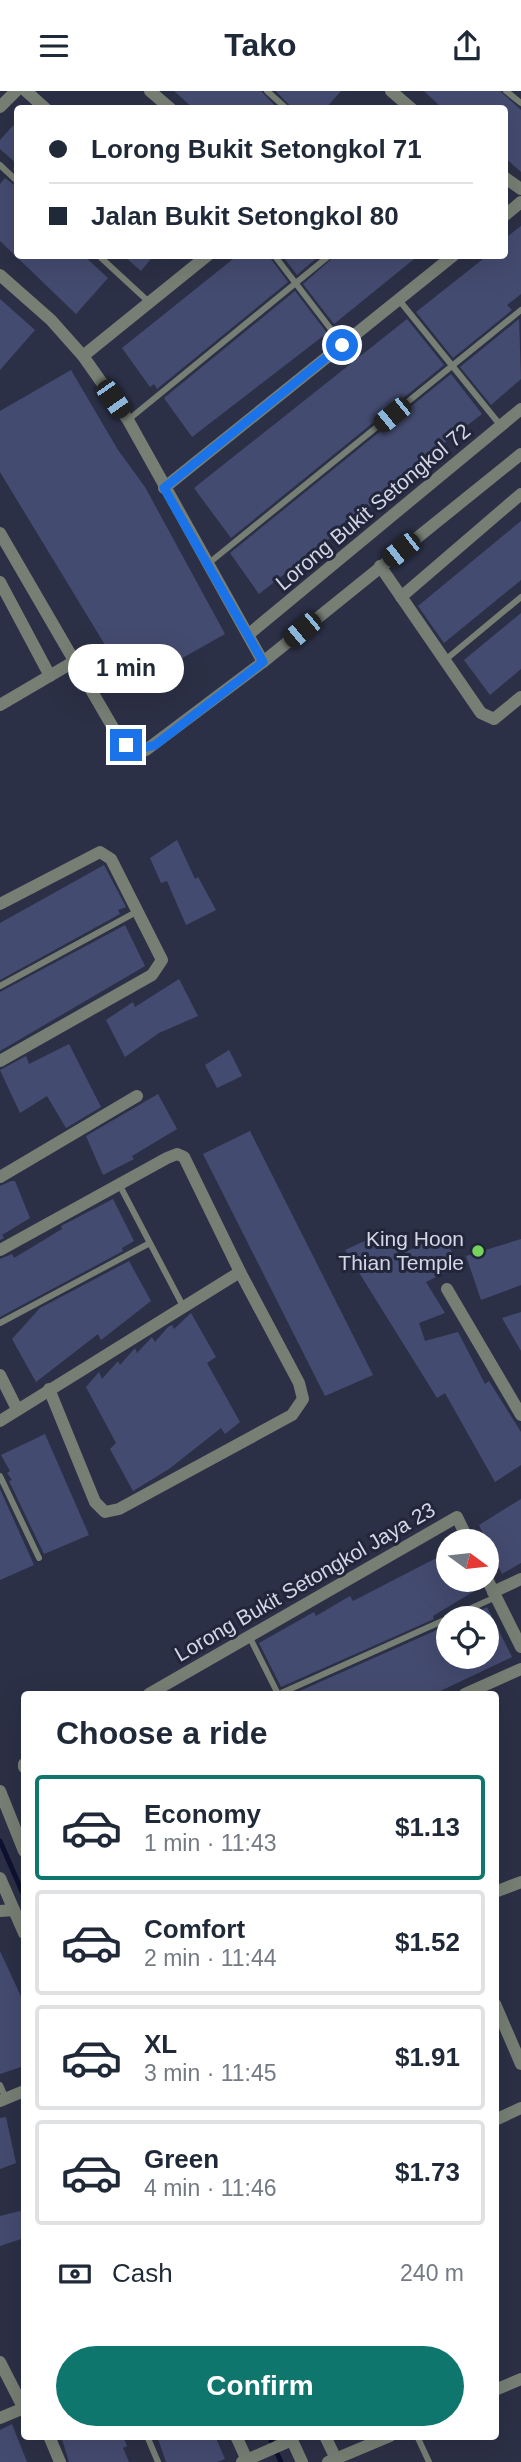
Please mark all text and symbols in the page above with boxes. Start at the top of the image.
icon: menu [35,27,73,65]
text: Tako [224,27,297,63]
icon: share [448,27,486,65]
text: Lorong Bukit Setongkol 71 [91,134,422,164]
text: Jalan Bukit Setongkol 80 [91,201,399,231]
route start [326,329,358,361]
car [93,376,134,422]
car [370,394,415,436]
street label: Lorong Bukit Setongkol 72 [271,419,474,595]
car [378,529,425,571]
car [280,608,325,652]
callout: 1 min [68,643,184,693]
text: 1 min [96,655,156,681]
route end [110,729,142,761]
place label: King Hoon Thian Temple [338,1227,464,1274]
marker: King Hoon Thian Temple [470,1243,486,1259]
street label: Lorong Bukit Setongkol Jaya 23 [171,1497,439,1666]
north arrow [436,1529,499,1593]
map controls [436,1529,499,1669]
button: locate [436,1606,499,1669]
text: Choose a ride [56,1715,268,1751]
icon: car [60,1796,123,1859]
text: Economy [144,1799,261,1829]
text: $1.13 [395,1812,460,1842]
text: 1 min · 11:43 [144,1830,277,1856]
icon: car [60,1911,123,1974]
text: Comfort [144,1914,245,1944]
text: $1.52 [395,1927,460,1957]
text: 2 min · 11:44 [144,1945,277,1971]
icon: car [60,2026,123,2089]
text: XL [144,2029,177,2059]
text: $1.91 [395,2042,460,2072]
text: 3 min · 11:45 [144,2060,277,2086]
icon: car [60,2141,123,2204]
text: Green [144,2144,219,2174]
text: $1.73 [395,2157,460,2187]
text: 4 min · 11:46 [144,2175,277,2201]
icon: cash [56,2255,94,2293]
text: Cash [112,2258,173,2288]
text: 240 m [400,2260,464,2286]
button: Confirm [56,2346,464,2426]

